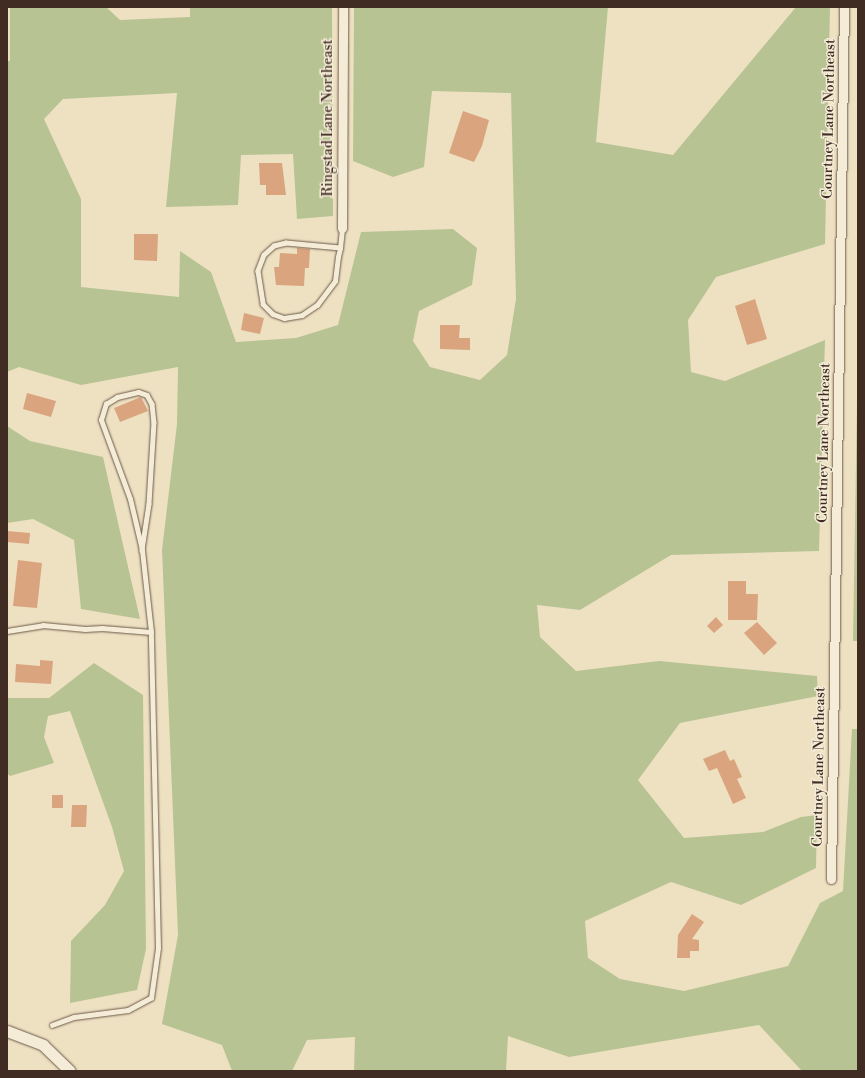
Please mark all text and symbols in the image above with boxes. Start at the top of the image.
street label: Ringstad Lane Northeast [320,39,336,197]
street label: Courtney Lane Northeast [819,39,839,199]
street label: Courtney Lane Northeast [814,363,834,523]
street label: Courtney Lane Northeast [809,687,829,847]

